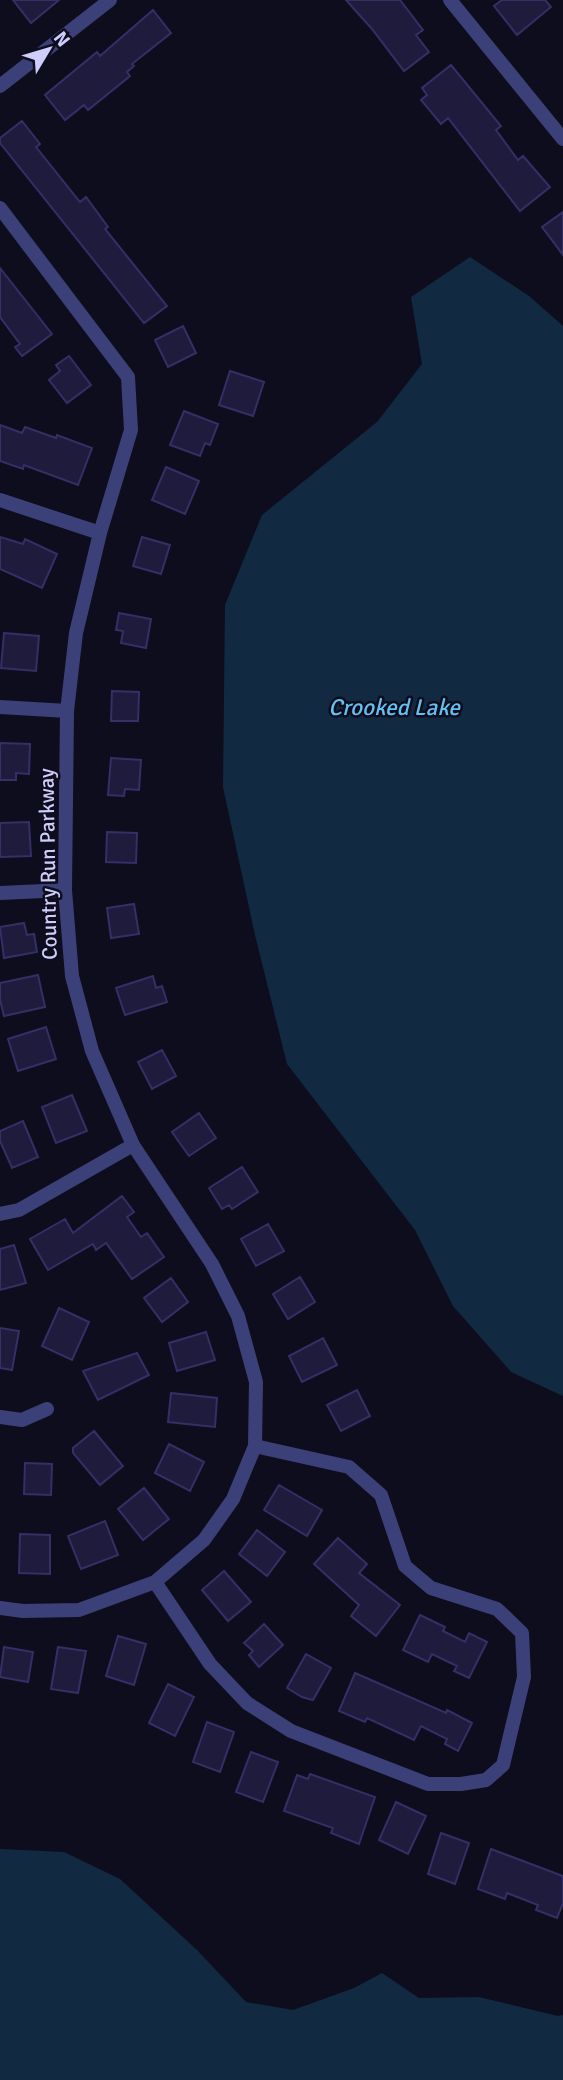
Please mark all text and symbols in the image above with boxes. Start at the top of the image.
north arrow [14,14,84,84]
text: N [48,27,75,52]
water label: Crooked Lake [328,693,461,722]
street label: Country Run Parkway [33,768,63,960]

